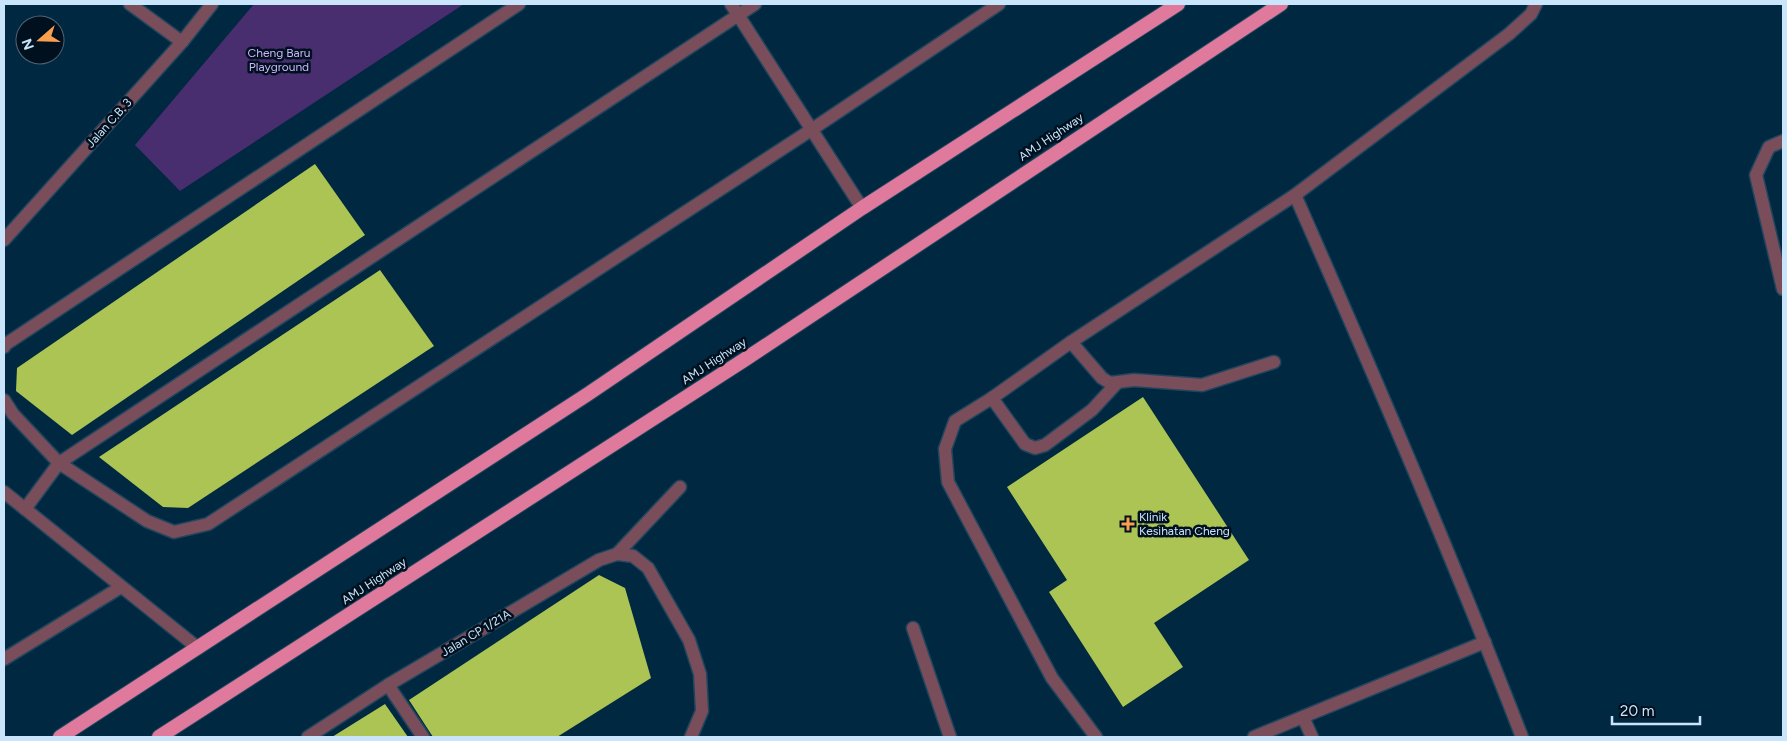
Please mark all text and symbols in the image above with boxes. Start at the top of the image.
north arrow [15,15,65,65]
text: N [18,36,38,52]
park label: Cheng Baru Playground [248,46,310,74]
street label: Jalan C.B. 3 [83,96,135,150]
street label: AMJ Highway [1016,110,1086,164]
street label: AMJ Highway [679,334,750,387]
place label: Klinik Kesihatan Cheng [1139,510,1230,538]
marker: Klinik Kesihatan Cheng [1121,517,1135,531]
street label: AMJ Highway [339,554,410,607]
street label: Jalan CP 1/21A [439,607,513,659]
scale bar [1612,694,1700,726]
text: 20 m [1620,702,1654,720]

